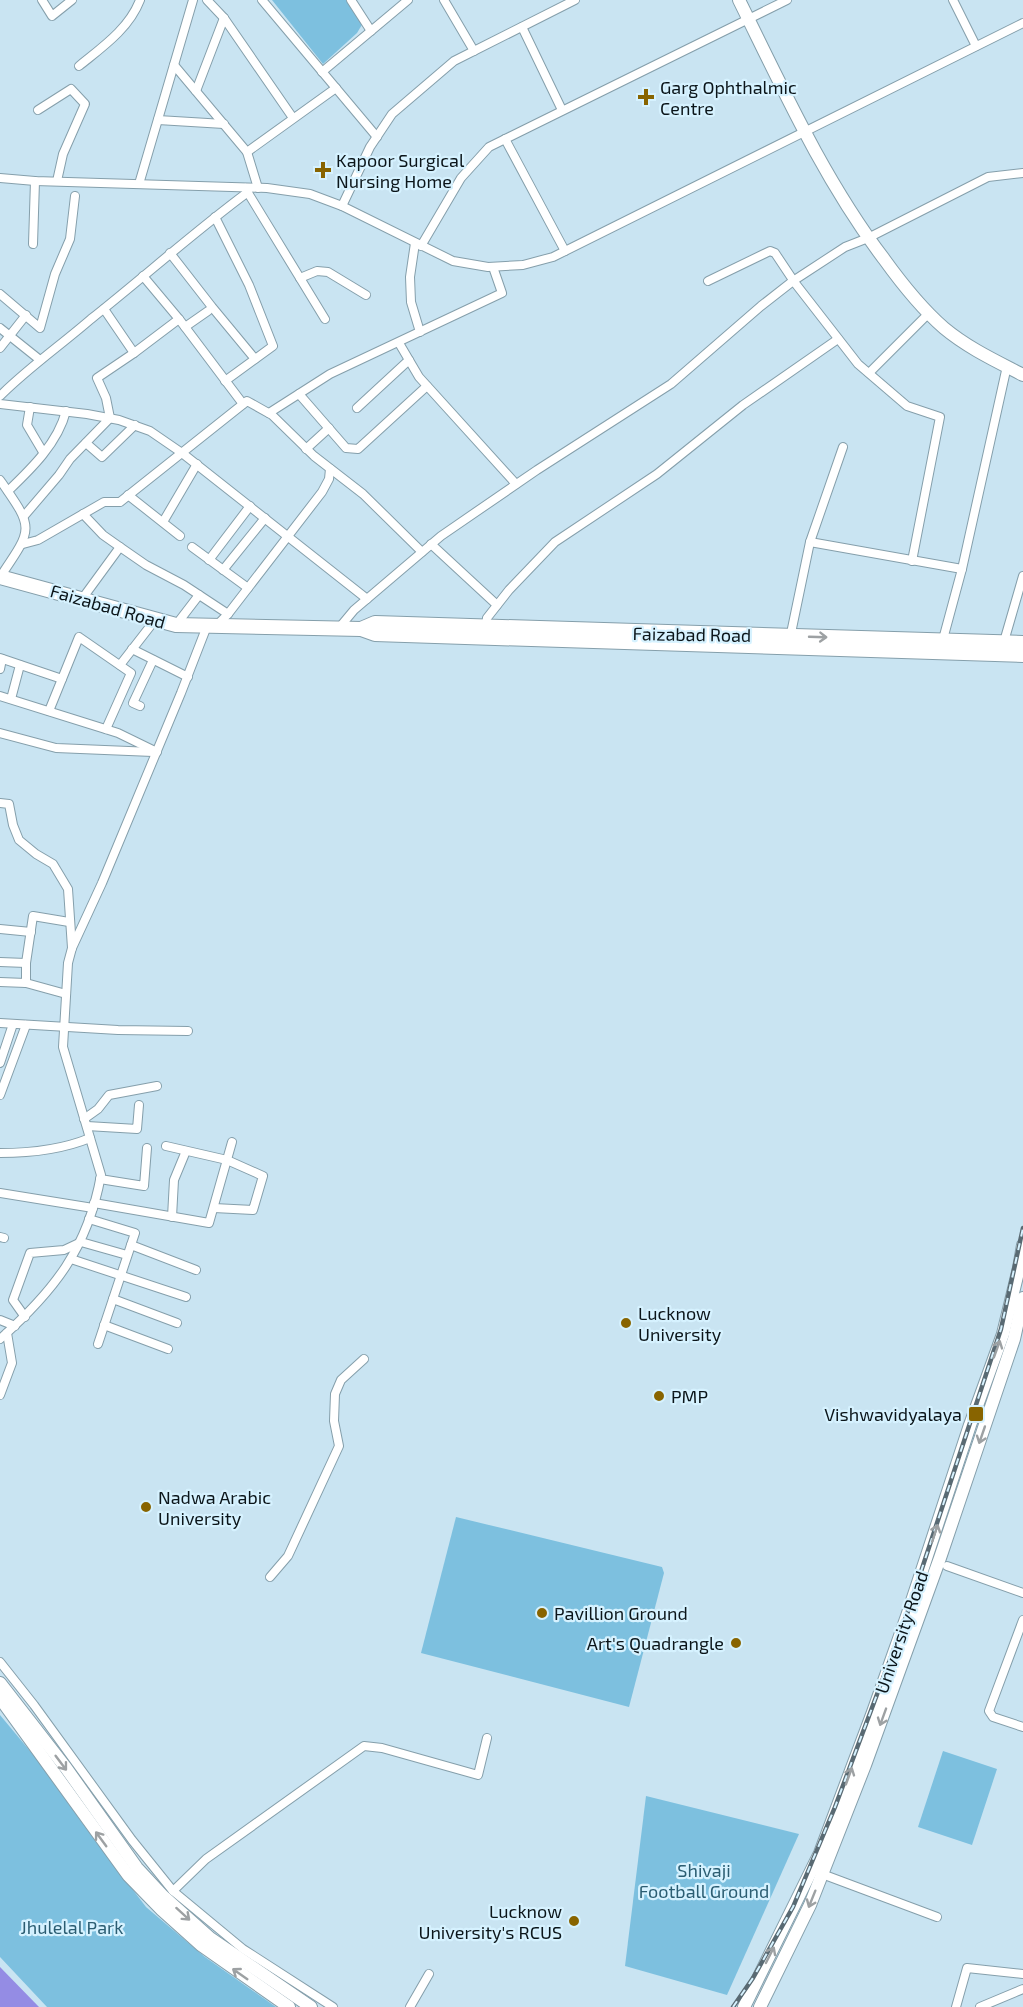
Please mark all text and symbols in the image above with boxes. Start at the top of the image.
place label: Garg Ophthalmic Centre [660,76,797,119]
marker: Garg Ophthalmic Centre [637,88,655,106]
place label: Kapoor Surgical Nursing Home [336,149,465,192]
marker: Kapoor Surgical Nursing Home [314,161,332,179]
street label: Faizabad Road [48,579,168,633]
street label: Faizabad Road [633,622,751,646]
one-way arrow [807,631,827,643]
place label: Lucknow University [638,1302,722,1345]
marker: Lucknow University [619,1316,633,1330]
one-way arrow [993,1340,1004,1358]
place label: PMP [671,1385,708,1407]
marker: PMP [652,1389,666,1403]
place label: Vishwavidyalaya [824,1403,962,1425]
marker: Vishwavidyalaya [967,1405,985,1423]
one-way arrow [975,1425,986,1444]
place label: Nadwa Arabic University [158,1486,271,1529]
marker: Nadwa Arabic University [139,1500,153,1514]
one-way arrow [930,1524,941,1543]
street label: University Road [870,1568,932,1696]
place label: Pavillion Ground [554,1602,688,1624]
marker: Pavillion Ground [535,1606,549,1620]
place label: Art's Quadrangle [587,1632,724,1654]
marker: Art's Quadrangle [729,1636,743,1650]
one-way arrow [876,1707,887,1726]
one-way arrow [55,1755,68,1771]
one-way arrow [844,1768,855,1786]
one-way arrow [95,1831,107,1847]
park label: Shivaji Football Ground [639,1859,769,1902]
one-way arrow [806,1890,817,1908]
place label: Lucknow University's RCUS [418,1900,562,1943]
one-way arrow [176,1907,191,1921]
marker: Lucknow University's RCUS [567,1914,581,1928]
park label: Jhulelal Park [21,1916,123,1938]
one-way arrow [765,1946,777,1964]
one-way arrow [233,1968,249,1980]

